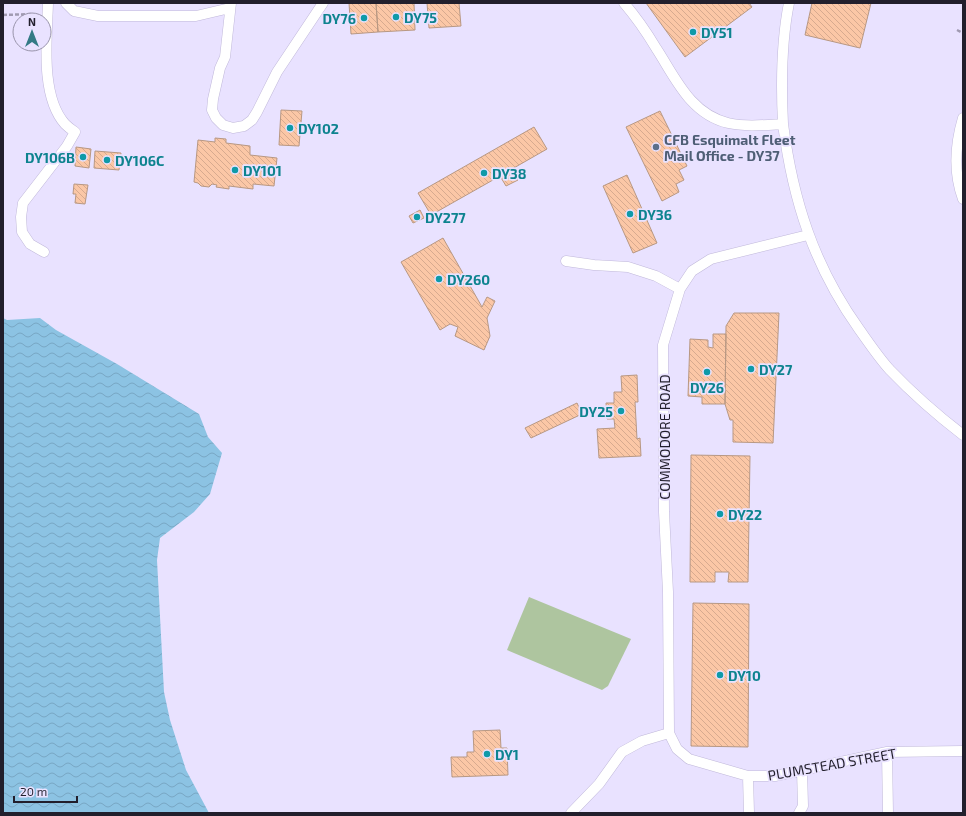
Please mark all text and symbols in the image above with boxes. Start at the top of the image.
place label: DY75 [404,9,437,26]
place label: DY76 [322,10,356,27]
north arrow [12,12,52,52]
marker: DY75 [391,12,401,22]
marker: DY76 [359,13,369,23]
text: N [28,15,36,28]
place label: DY51 [701,24,733,41]
marker: DY51 [688,27,698,37]
place label: DY102 [298,120,339,137]
marker: DY102 [285,123,295,133]
place label: CFB Esquimalt Fleet Mail Office - DY37 [664,131,796,164]
marker: CFB Esquimalt Fleet Mail Office - DY37 [651,142,661,152]
place label: DY106B [25,149,75,166]
marker: DY106B [78,152,88,162]
place label: DY106C [115,152,164,169]
marker: DY106C [102,155,112,165]
place label: DY101 [243,162,282,179]
marker: DY101 [230,165,240,175]
place label: DY38 [492,165,527,182]
marker: DY38 [479,168,489,178]
place label: DY36 [638,206,672,223]
place label: DY277 [425,209,466,226]
marker: DY36 [625,209,635,219]
marker: DY277 [412,212,422,222]
place label: DY260 [447,271,490,288]
marker: DY260 [434,274,444,284]
place label: DY27 [759,361,793,378]
marker: DY27 [746,364,756,374]
marker: DY26 [702,367,712,377]
street label: COMMODORE ROAD [656,374,673,500]
place label: DY26 [690,379,724,396]
place label: DY25 [579,403,613,420]
marker: DY25 [616,406,626,416]
place label: DY22 [728,506,762,523]
marker: DY22 [715,509,725,519]
place label: DY10 [728,667,761,684]
marker: DY10 [715,670,725,680]
street label: PLUMSTEAD STREET [766,744,898,784]
place label: DY1 [495,746,519,763]
marker: DY1 [482,749,492,759]
scale bar [14,778,77,804]
text: 20 m [20,784,47,798]

